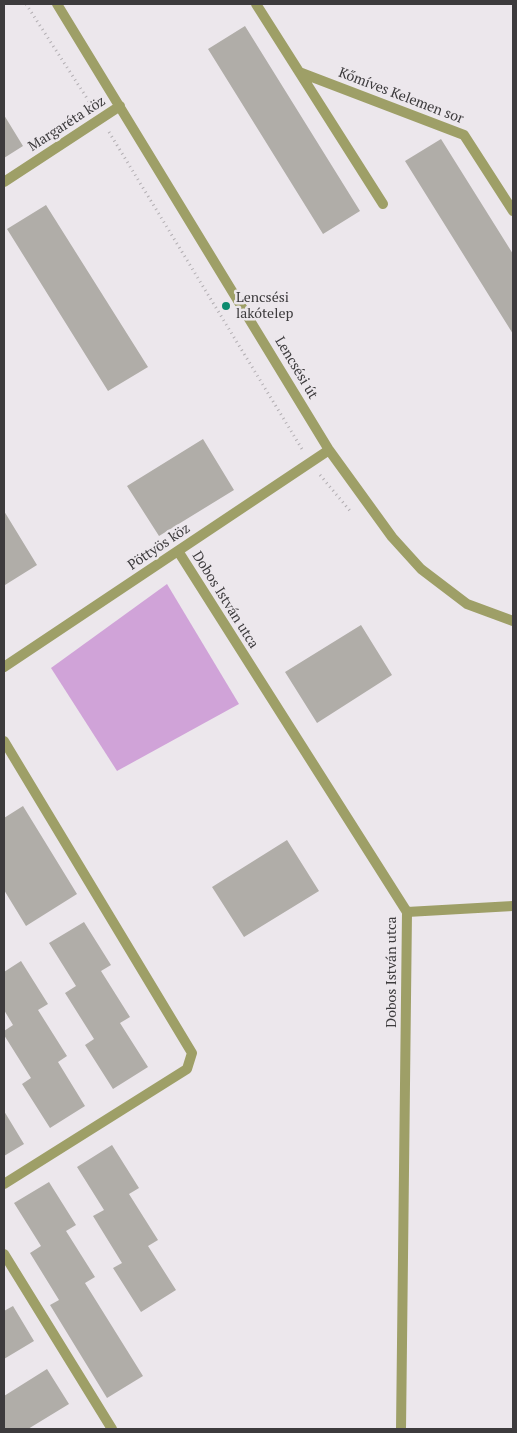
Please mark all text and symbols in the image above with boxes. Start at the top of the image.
street label: Kőmíves Kelemen sor [336,64,466,128]
street label: Margaréta köz [25,93,109,155]
place label: Lencsési lakótelep [236,290,293,322]
marker: Lencsési lakótelep [220,300,232,312]
street label: Lencsési út [271,334,321,402]
street label: Pöttyös köz [125,520,193,574]
street label: Dobos István utca [188,548,262,652]
street label: Dobos István utca [384,916,400,1028]

